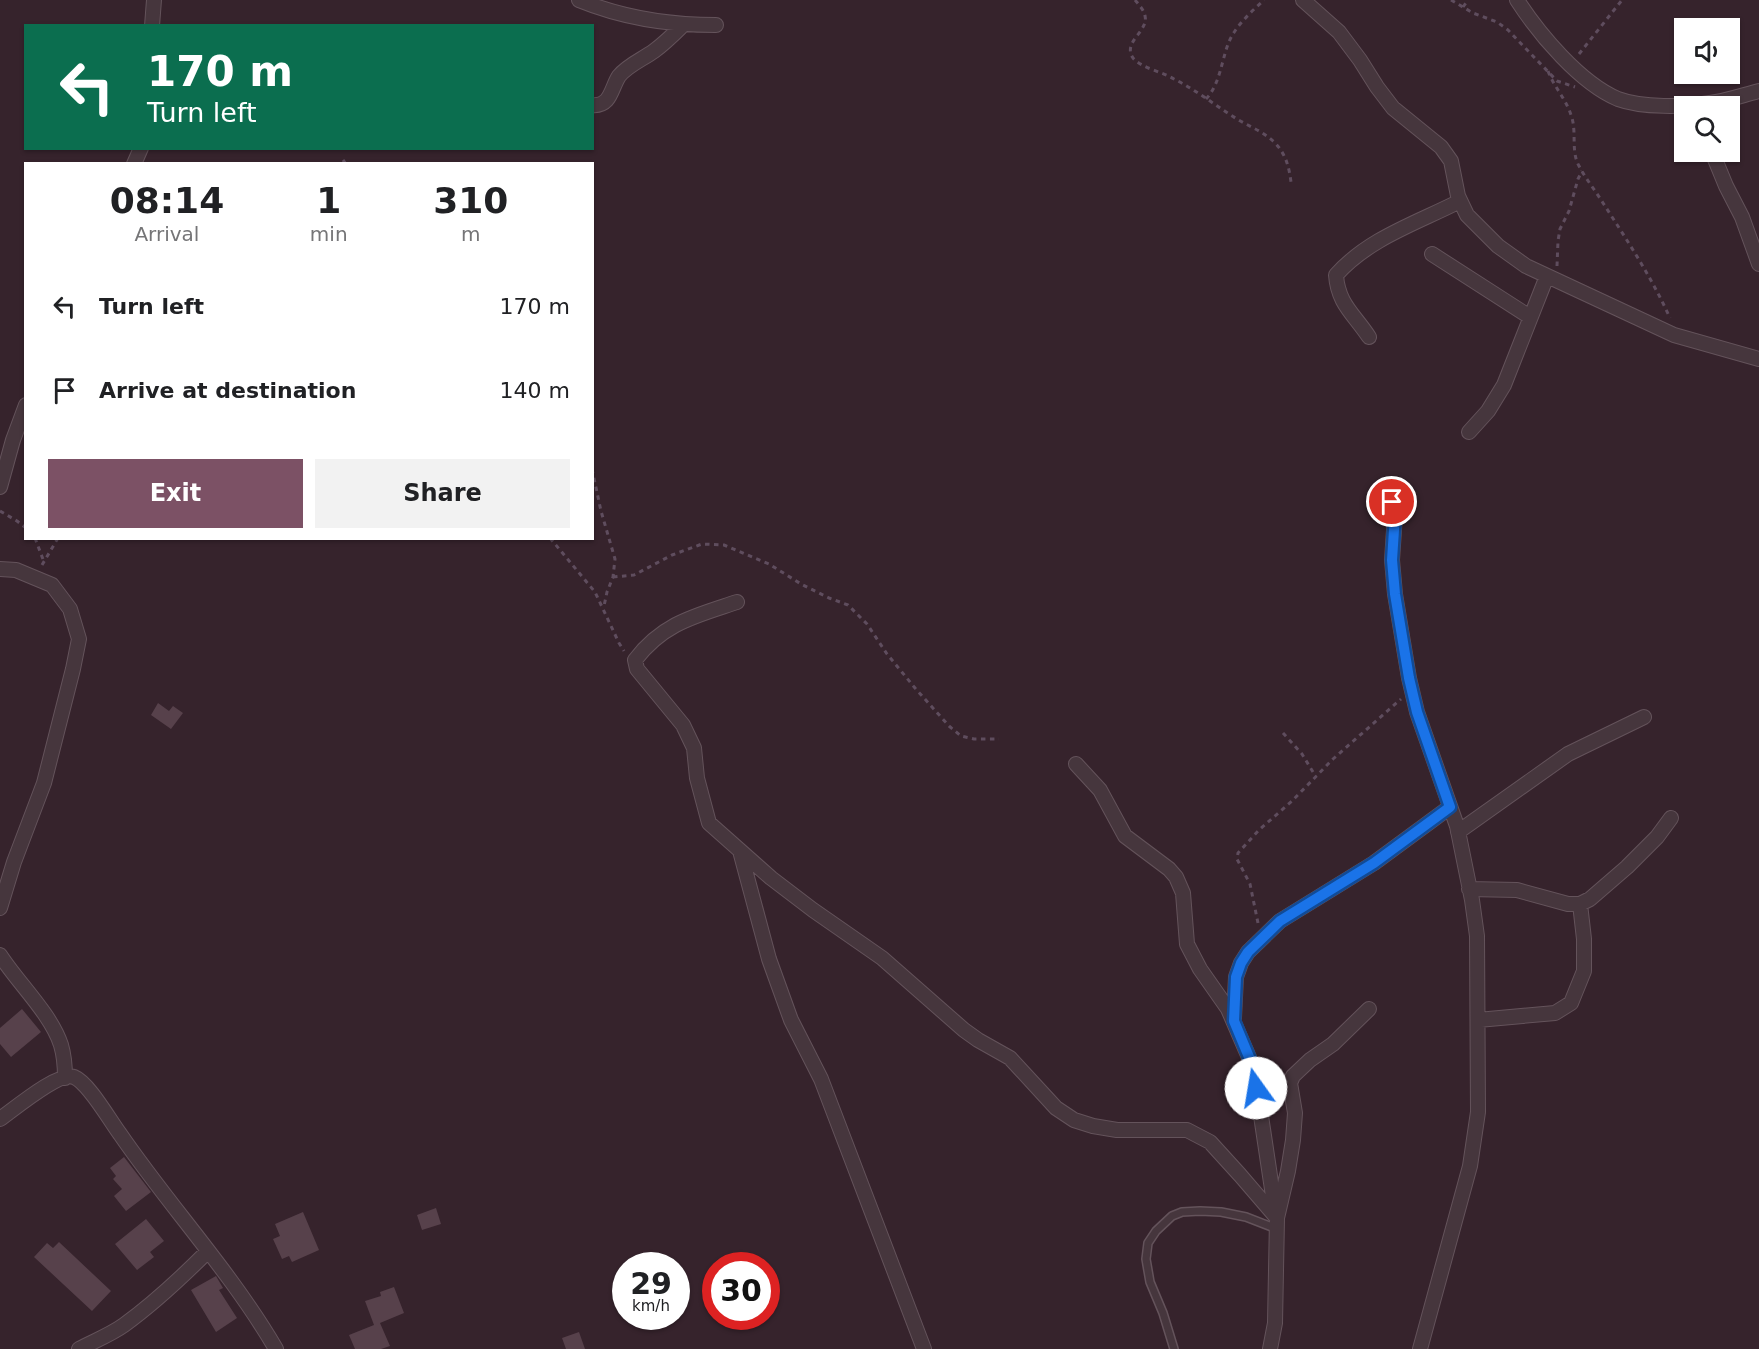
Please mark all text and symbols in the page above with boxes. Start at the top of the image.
map controls [1674,18,1740,162]
button: sound [1674,18,1740,84]
text: 170 m [147,47,293,96]
icon: left [48,48,126,126]
button: search [1674,96,1740,162]
text: Turn left [147,97,257,128]
text: 08:14 [110,180,224,221]
text: 1 [316,180,341,221]
text: 310 [433,180,508,221]
text: Arrival [134,222,199,246]
text: min [310,222,348,246]
text: m [461,222,481,246]
icon: left [48,290,81,323]
text: Turn left [99,294,204,319]
text: 170 m [500,294,570,319]
icon: arrive [48,374,81,407]
text: Arrive at destination [99,378,356,403]
text: 140 m [500,378,570,403]
button: Exit [48,459,303,528]
button: Share [315,459,570,528]
pin [1366,476,1417,527]
icon: arrive [1375,485,1408,518]
position arrow [1224,1056,1288,1120]
speed limit sign: 30 [702,1252,780,1330]
text: 29 [630,1266,672,1301]
text: km/h [632,1297,670,1315]

